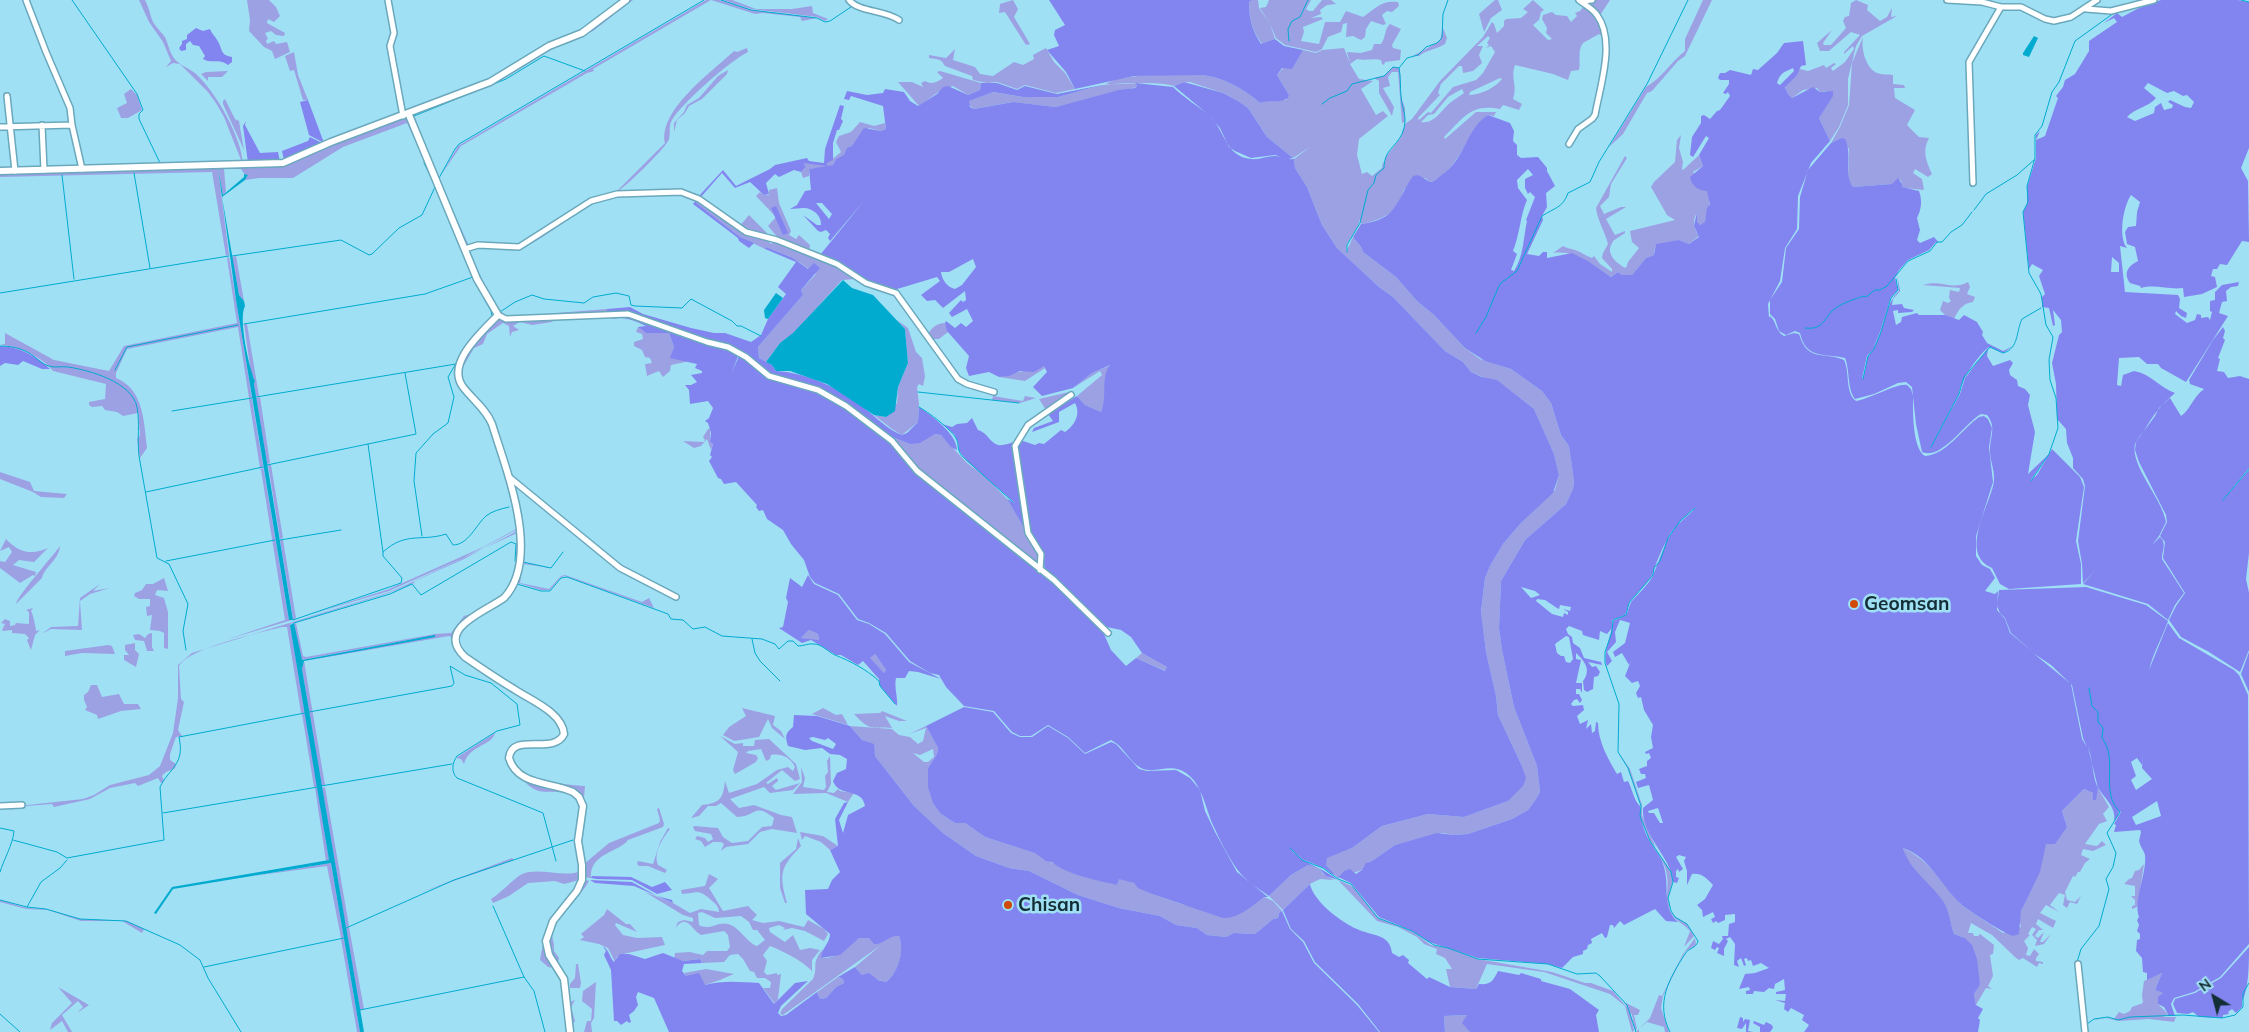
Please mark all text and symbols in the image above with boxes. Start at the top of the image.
place label: Geomsan [1864,593,1950,615]
marker: Geomsan [1848,598,1860,610]
place label: Chisan [1018,894,1080,916]
marker: Chisan [1002,899,1014,911]
north arrow [2189,972,2239,1022]
text: N [2195,975,2215,995]

